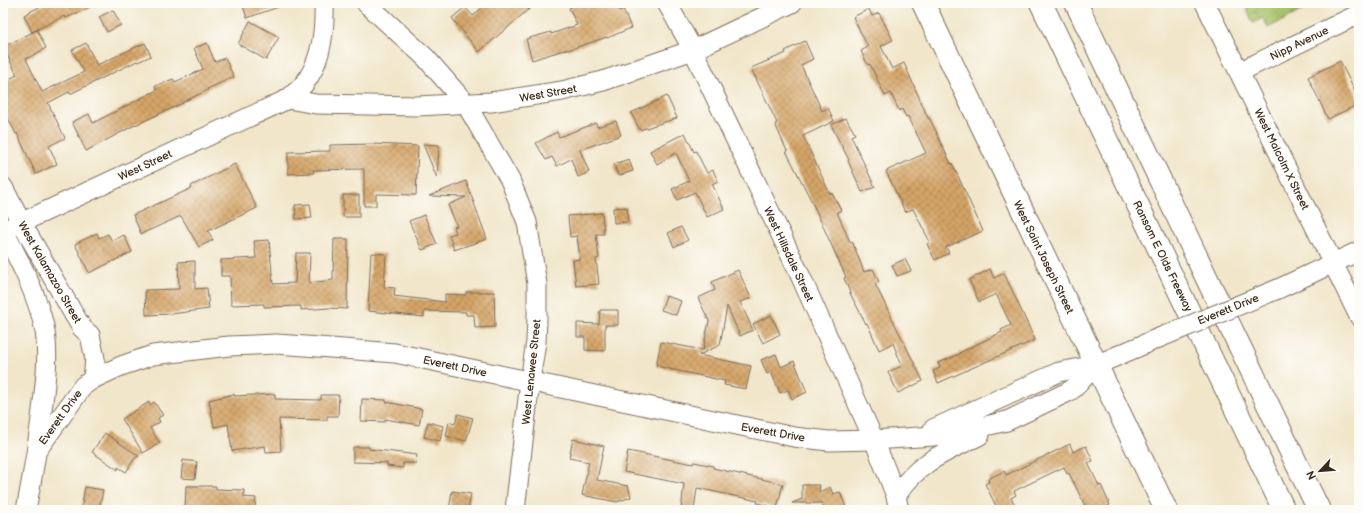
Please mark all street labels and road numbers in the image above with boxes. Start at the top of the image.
street label: Nipp Avenue [1268,23,1331,63]
street label: West Street [519,82,578,105]
street label: West Malcolm X Street [1251,107,1312,212]
street label: West Street [116,147,175,184]
street label: West Saint Joseph Street [1011,199,1077,316]
street label: Ransom E Olds Freeway [1130,199,1195,314]
street label: West Hillsdale Street [761,205,816,304]
street label: West Kalamazoo Street [15,219,84,326]
street label: Everett Drive [1196,291,1261,328]
street label: West Lenawee Street [519,318,544,425]
street label: Everett Drive [422,353,488,380]
street label: Everett Drive [36,387,85,447]
street label: Everett Drive [740,420,806,445]

